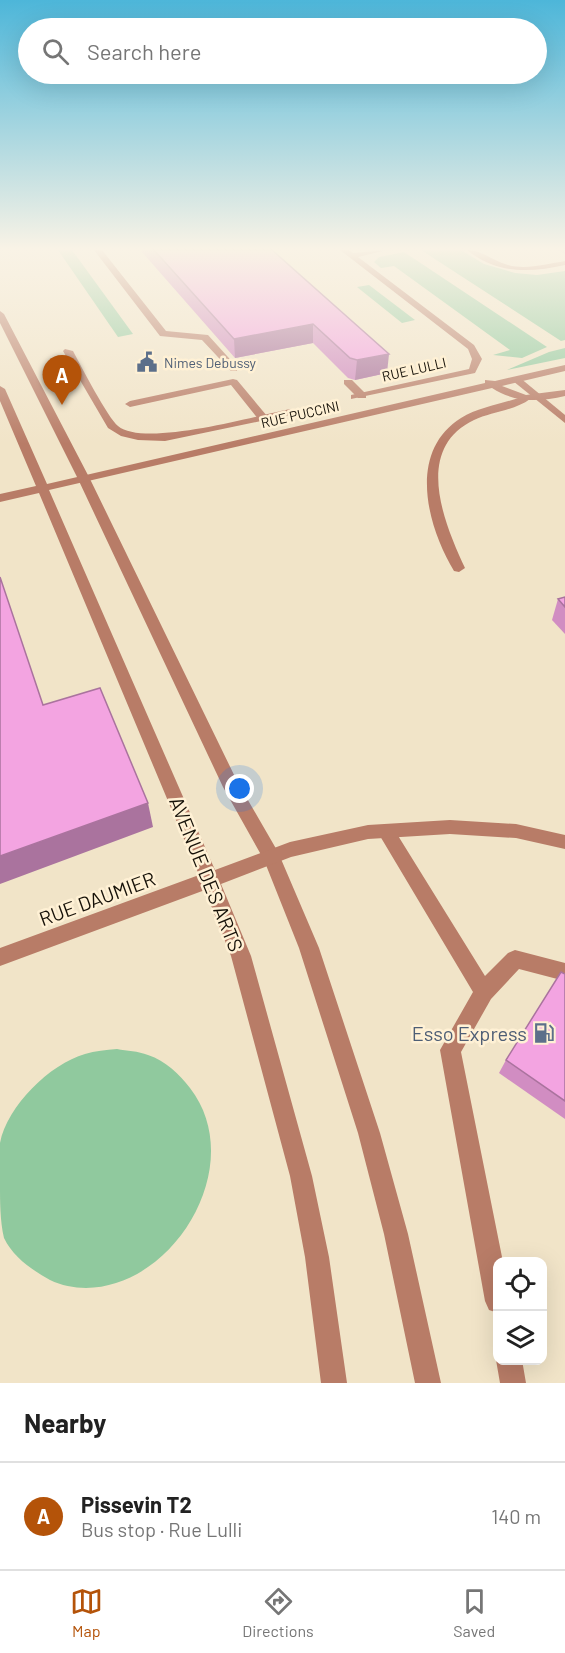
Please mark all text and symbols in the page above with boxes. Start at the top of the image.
search box [18,18,547,84]
icon: search [39,35,72,68]
text: Search here [87,38,201,64]
public building icon: Nimes Debussy [135,350,159,374]
street label: RUE LULLI [380,353,448,385]
place label: Nimes Debussy [164,354,256,371]
pin: A [42,356,82,405]
street label: RUE PUCCINI [259,397,341,431]
your location [225,774,254,803]
street label: AVENUE DES ARTS [165,793,249,955]
street label: RUE DAUMIER [36,866,158,930]
place label: Esso Express [412,1021,527,1045]
fuel station icon: Esso Express [532,1021,556,1045]
map controls [493,1257,547,1365]
button: locate [493,1257,547,1311]
button: layers [493,1311,547,1365]
text: Nearby [24,1407,106,1438]
text: Pissevin T2 [81,1491,192,1517]
text: A [37,1504,50,1528]
text: 140 m [491,1504,541,1528]
text: Bus stop · Rue Lulli [81,1517,242,1541]
tab: Map [70,1585,103,1640]
tab: Directions [242,1585,314,1640]
tab: Saved [453,1585,495,1640]

